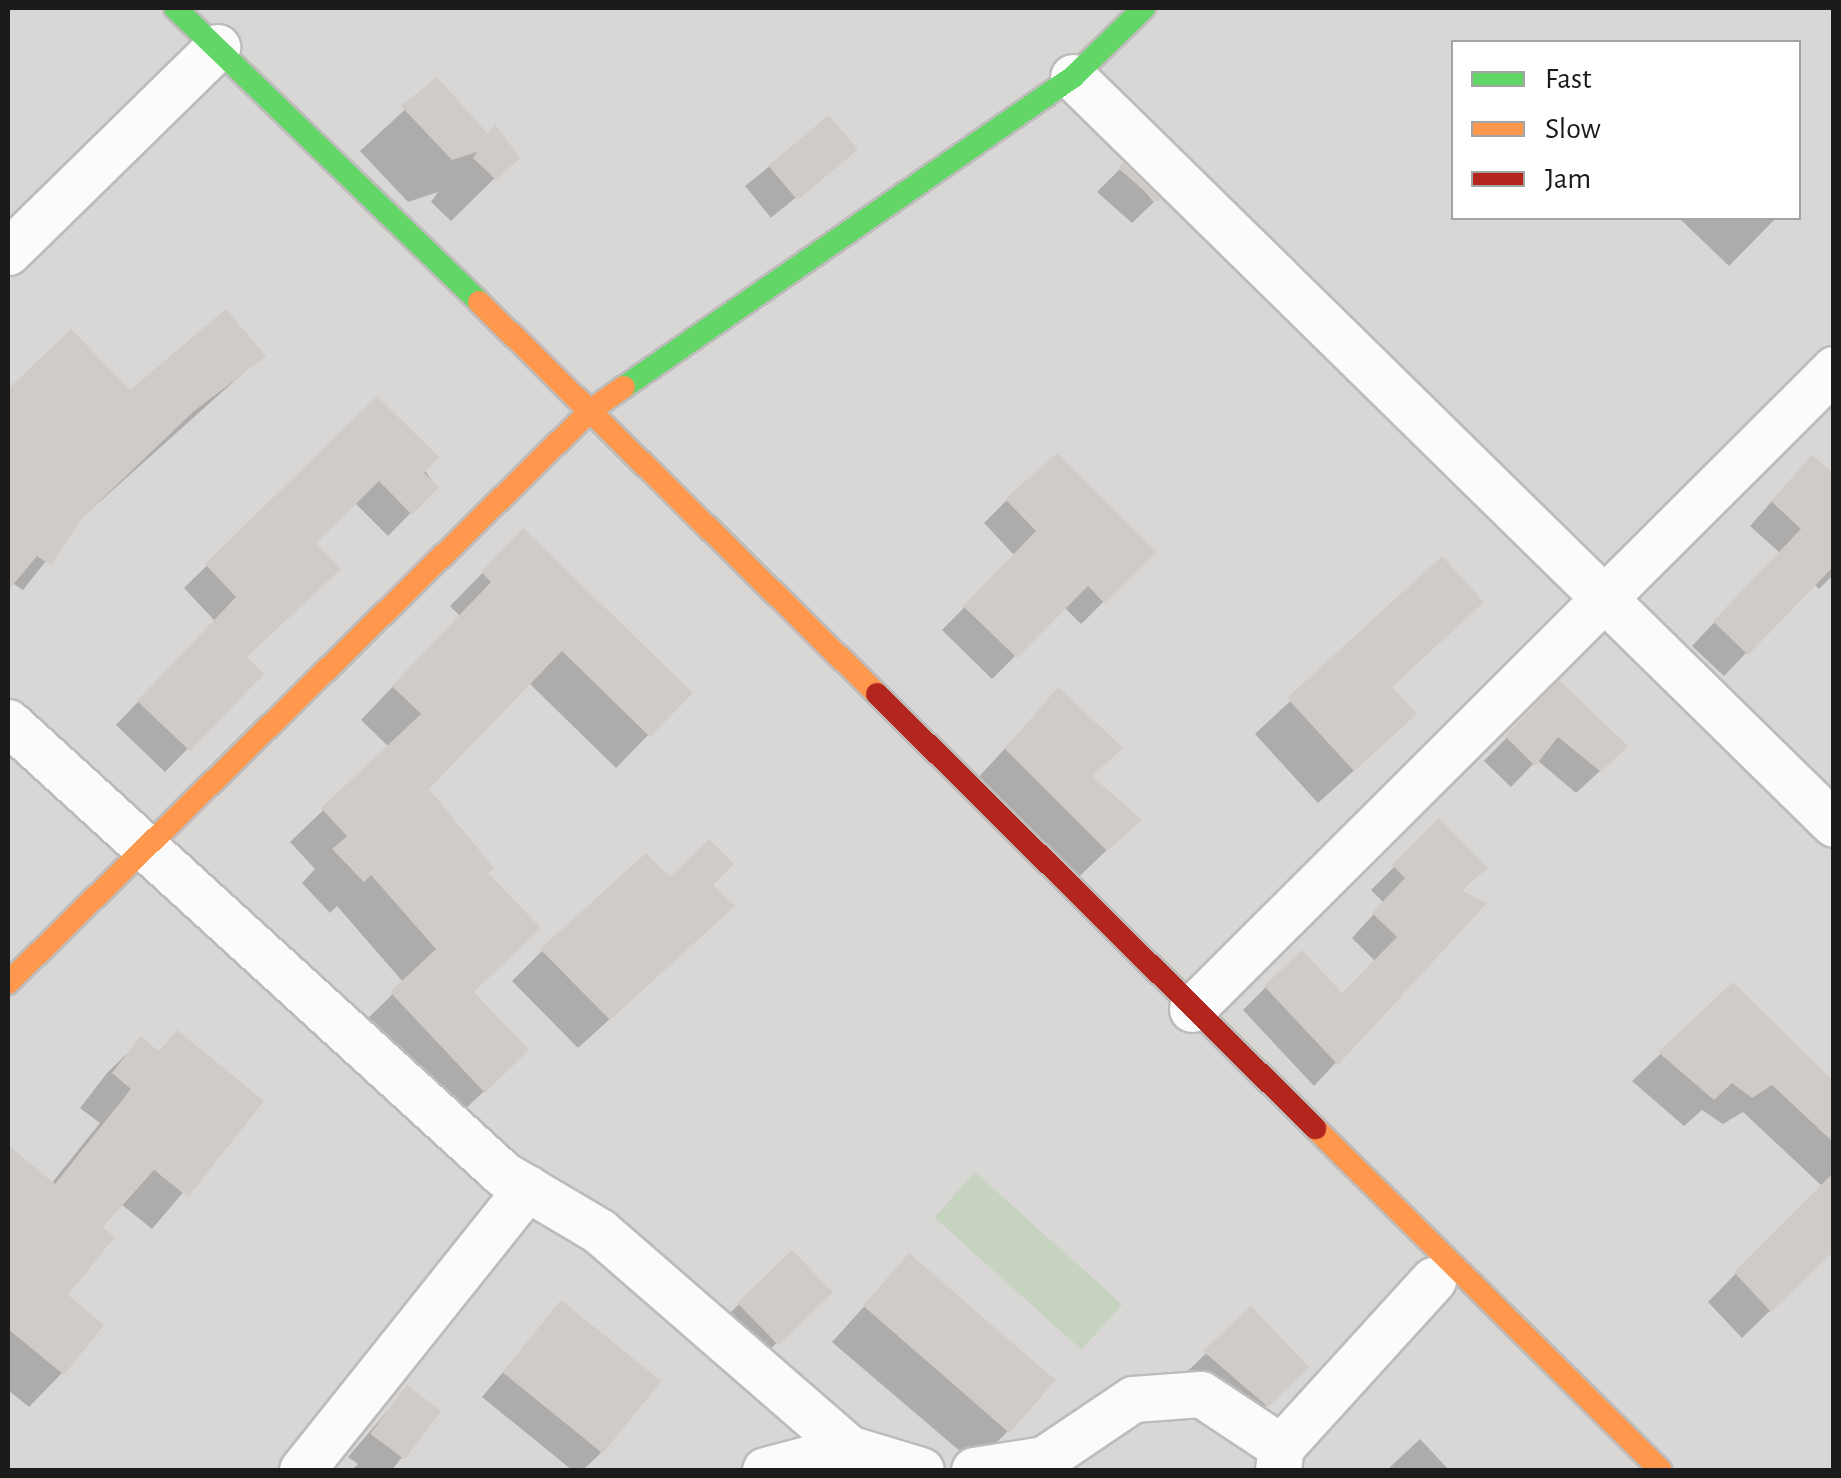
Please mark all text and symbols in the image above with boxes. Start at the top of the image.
legend [1451,40,1801,220]
text: Fast [1545,64,1592,94]
text: Slow [1545,114,1601,144]
text: Jam [1545,164,1591,194]

